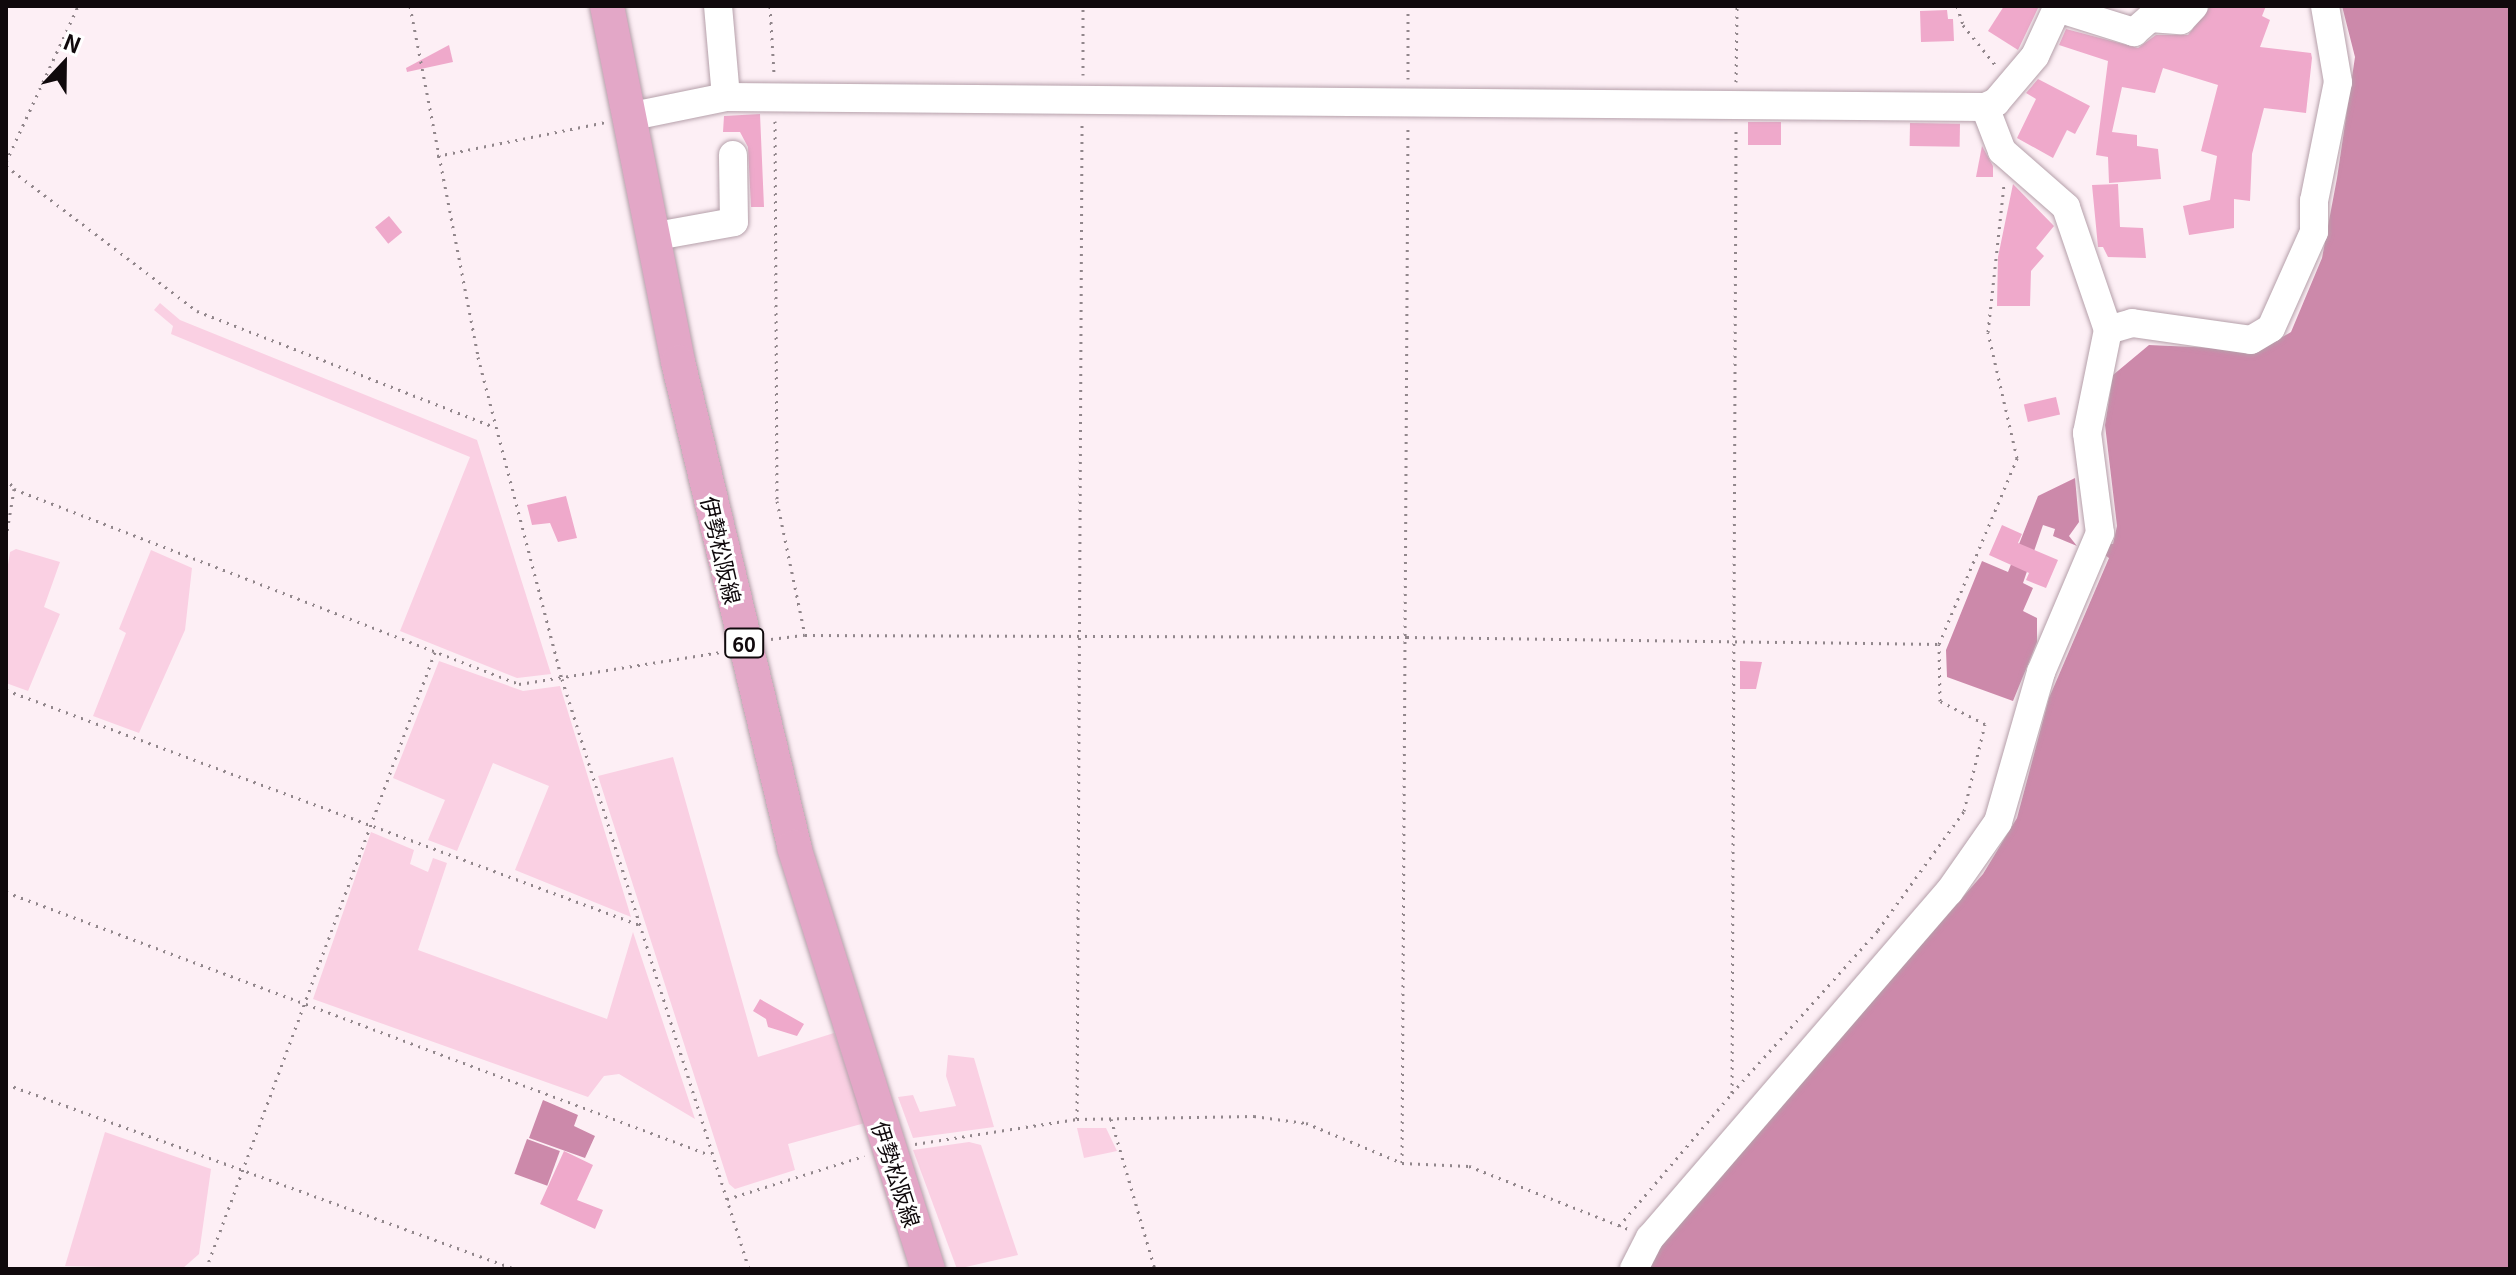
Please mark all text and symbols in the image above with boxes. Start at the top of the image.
north arrow [24,24,104,104]
text: N [59,24,87,60]
street label: 伊勢松阪線 [697,493,747,607]
road number: 60 [724,627,764,659]
street label: 伊勢松阪線 [867,1118,927,1230]

